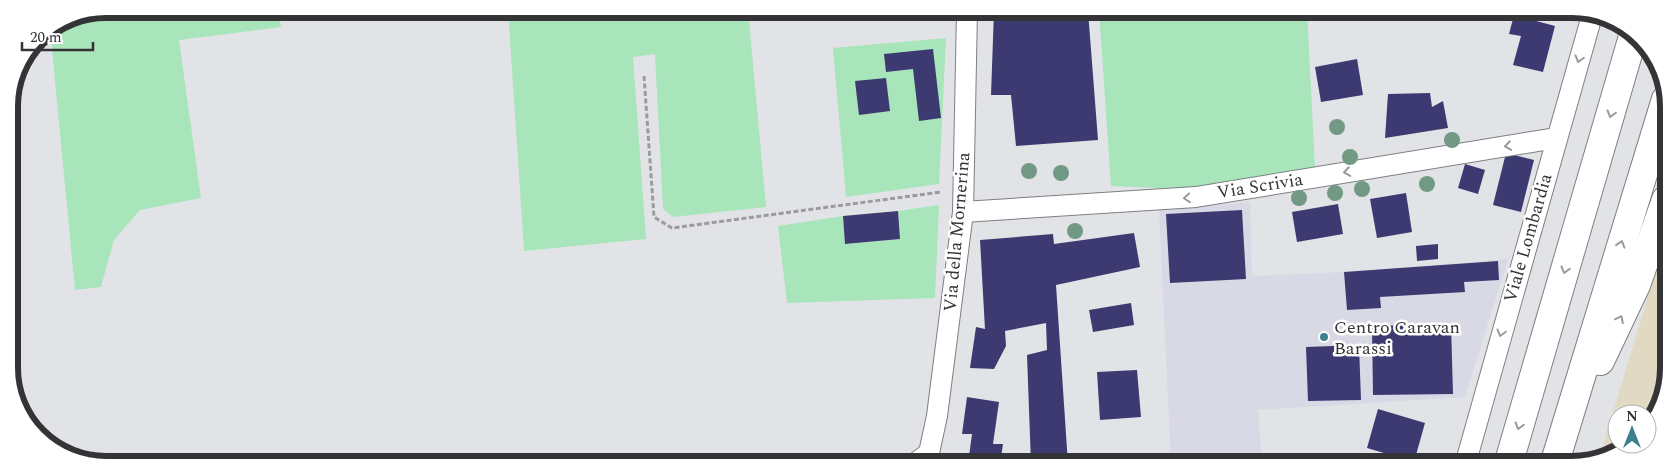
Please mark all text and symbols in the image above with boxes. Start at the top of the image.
scale bar [22,20,94,52]
text: 20 m [30,26,62,49]
one-way arrow [1575,54,1585,62]
one-way arrow [1606,109,1616,118]
one-way arrow [1503,141,1512,151]
street label: Via della Mornerina [937,151,977,313]
street label: Via Scrivia [1215,166,1305,206]
one-way arrow [1343,167,1352,177]
street label: Viale Lombardia [1497,170,1559,306]
one-way arrow [1183,192,1191,203]
one-way arrow [1616,240,1626,249]
one-way arrow [1561,265,1571,274]
place label: Centro Caravan Barassi [1334,314,1460,362]
one-way arrow [1614,315,1624,324]
one-way arrow [1497,328,1507,337]
marker: Centro Caravan Barassi [1318,331,1330,343]
north arrow [1607,404,1657,454]
text: N [1626,406,1638,427]
one-way arrow [1515,421,1525,429]

